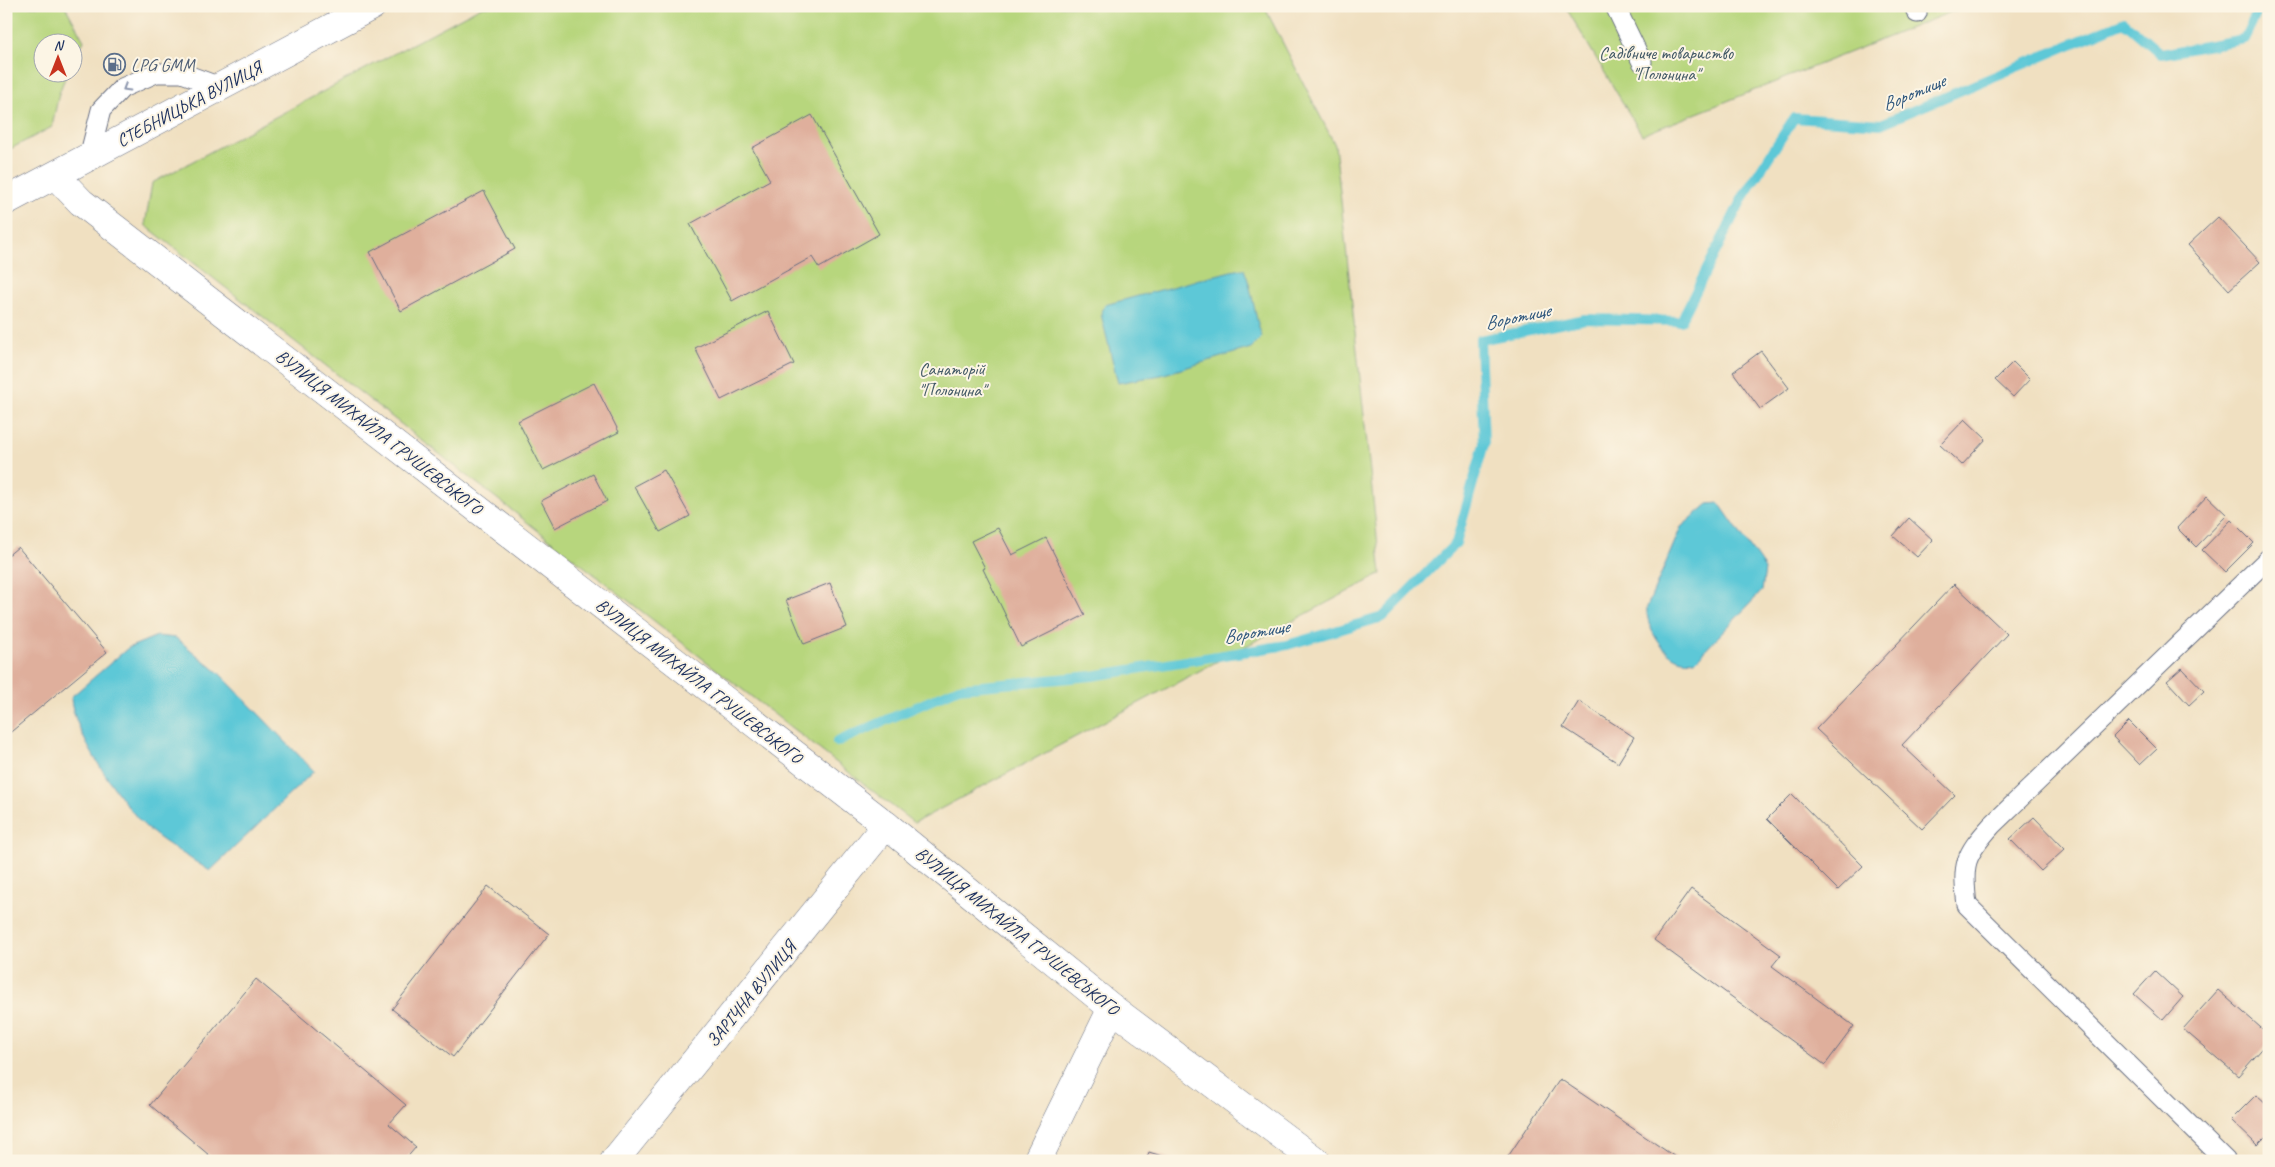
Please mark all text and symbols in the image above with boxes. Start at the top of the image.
north arrow [32,32,82,82]
text: N [54,37,65,54]
park label: Садівниче товариство "Полонина" [1599,42,1735,85]
fuel station icon: LPG GMM [103,53,127,77]
place label: LPG GMM [131,54,196,76]
street label: СТЕБНИЦЬКА ВУЛИЦЯ [113,55,267,152]
water label: Воротище [1878,68,1951,117]
one-way arrow [122,81,131,91]
water label: Воротище [1482,298,1555,336]
street label: ВУЛИЦЯ МИХАЙЛА ГРУШЕВСЬКОГО [272,345,488,521]
park label: Санаторій "Полонина" [919,358,989,401]
street label: ВУЛИЦЯ МИХАЙЛА ГРУШЕВСЬКОГО [592,594,808,770]
water label: Воротище [1222,614,1294,650]
street label: ВУЛИЦЯ МИХАЙЛА ГРУШЕВСЬКОГО [911,842,1125,1021]
street label: ЗАРІЧНА ВУЛИЦЯ [702,934,802,1051]

